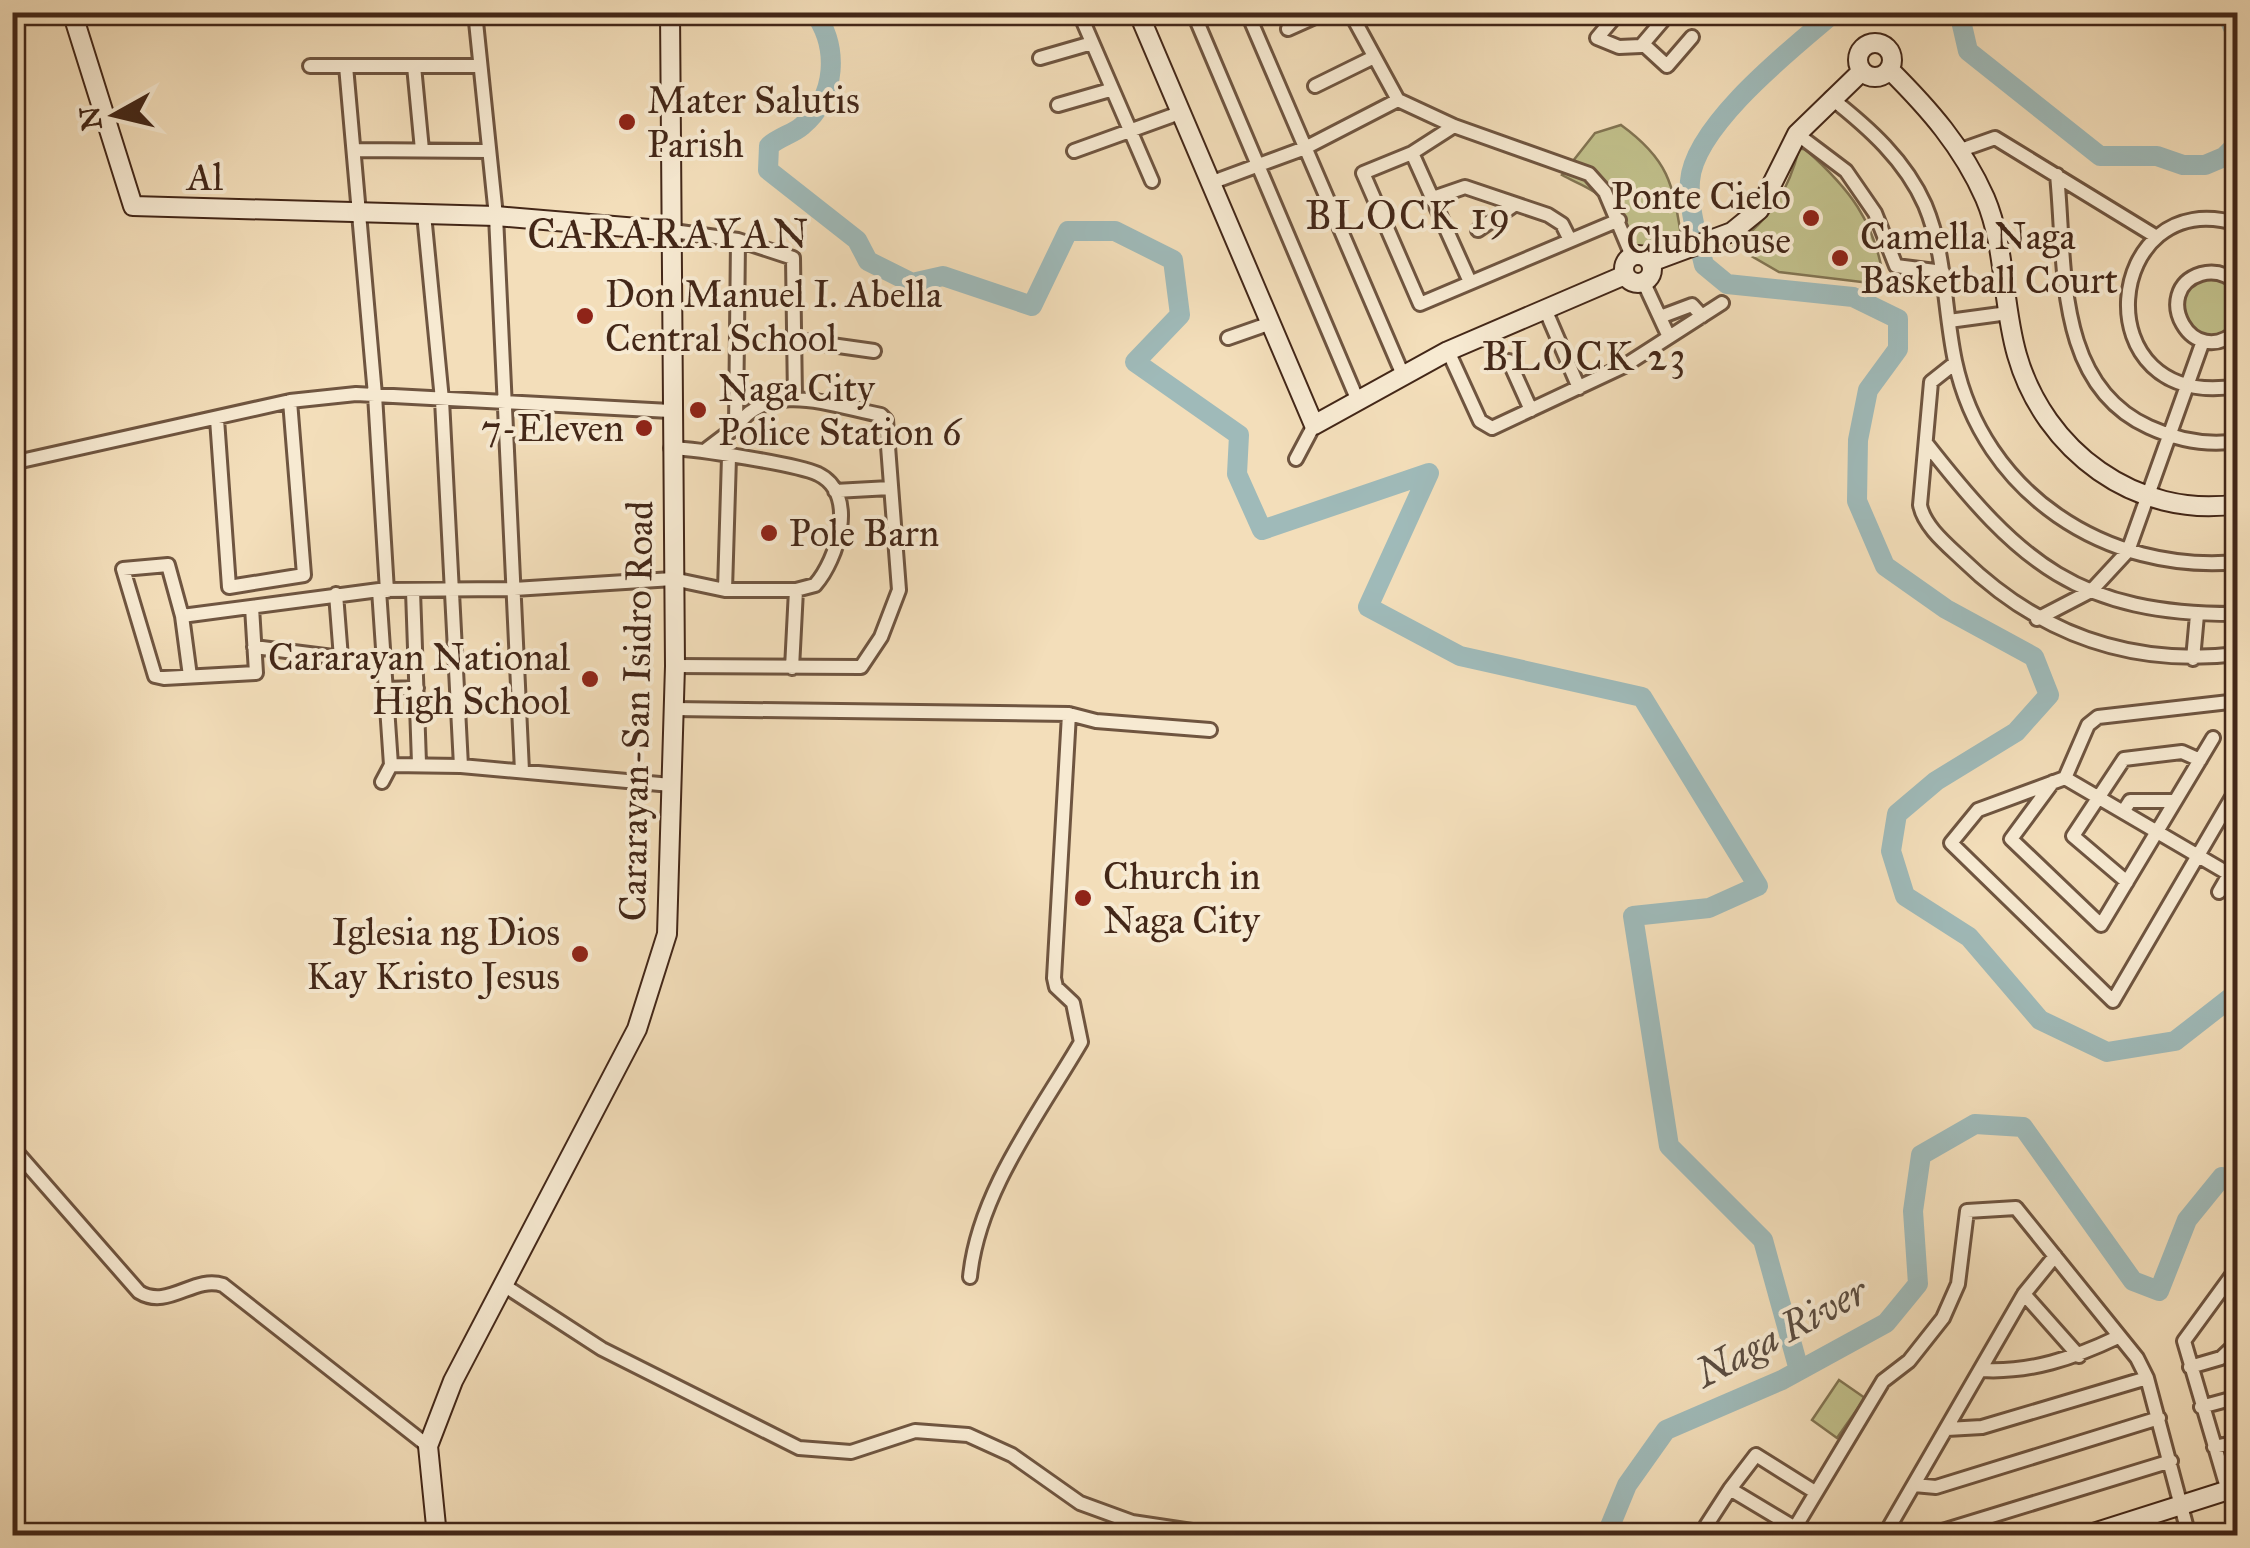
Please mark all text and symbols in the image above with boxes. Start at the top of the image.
north arrow [65,65,165,165]
place label: Mater Salutis Parish [647,77,860,167]
text: N [72,104,110,133]
marker: Mater Salutis Parish [616,111,638,133]
street label: Al [185,154,224,200]
place label: Ponte Cielo Clubhouse [1611,173,1791,263]
district label: BLOCK 19 [1305,191,1513,240]
marker: Ponte Cielo Clubhouse [1800,207,1822,229]
district label: CARARAYAN [527,208,811,260]
place label: Camella Naga Basketball Court [1860,213,2118,303]
marker: Camella Naga Basketball Court [1829,247,1851,269]
place label: Don Manuel I. Abella Central School [605,271,943,361]
marker: Don Manuel I. Abella Central School [574,305,596,327]
district label: BLOCK 23 [1482,332,1688,381]
place label: Naga City Police Station 6 [718,365,963,455]
marker: Naga City Police Station 6 [687,399,709,421]
place label: 7-Eleven [481,405,624,451]
marker: 7-Eleven [633,417,655,439]
street label: Cararayan-San Isidro Road [609,500,663,922]
place label: Pole Barn [789,510,939,556]
marker: Pole Barn [758,522,780,544]
place label: Cararayan National High School [268,634,571,724]
marker: Cararayan National High School [579,668,601,690]
place label: Church in Naga City [1103,853,1261,943]
marker: Church in Naga City [1072,887,1094,909]
place label: Iglesia ng Dios Kay Kristo Jesus [306,909,560,1000]
marker: Iglesia ng Dios Kay Kristo Jesus [569,943,591,965]
water label: Naga River [1685,1265,1877,1399]

